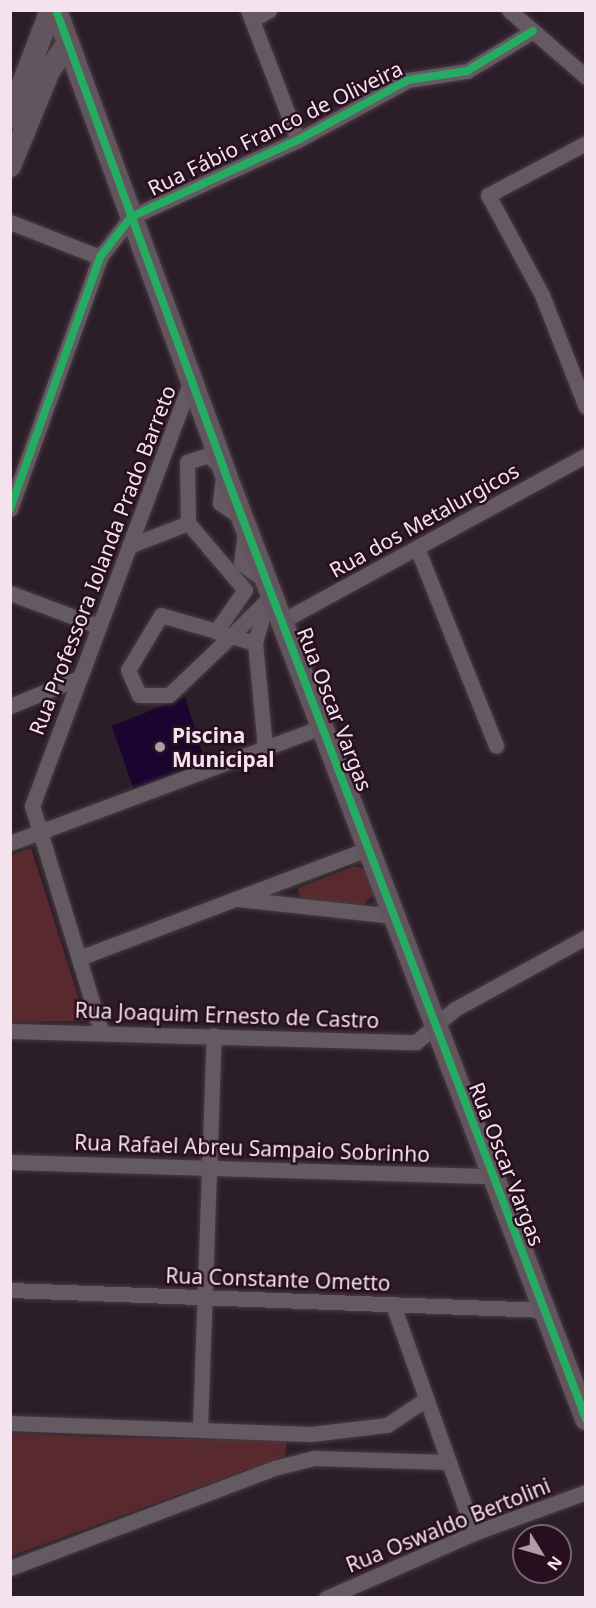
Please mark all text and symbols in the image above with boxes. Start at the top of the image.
street label: Rua Fábio Franco de Oliveira [144,55,406,201]
street label: Rua Professora Iolanda Prado Barreto [23,381,181,739]
street label: Rua dos Metalurgicos [325,457,523,583]
street label: Rua Oscar Vargas [292,624,378,794]
place label: Piscina Municipal [172,722,275,772]
marker: Piscina Municipal [153,740,167,754]
street label: Rua Joaquim Ernesto de Castro [74,997,380,1033]
street label: Rua Oscar Vargas [464,1079,550,1249]
street label: Rua Rafael Abreu Sampaio Sobrinho [74,1129,430,1167]
street label: Rua Constante Ometto [165,1262,391,1296]
street label: Rua Oswaldo Bertolini [342,1472,554,1578]
north arrow [512,1524,572,1584]
text: N [542,1552,567,1575]

